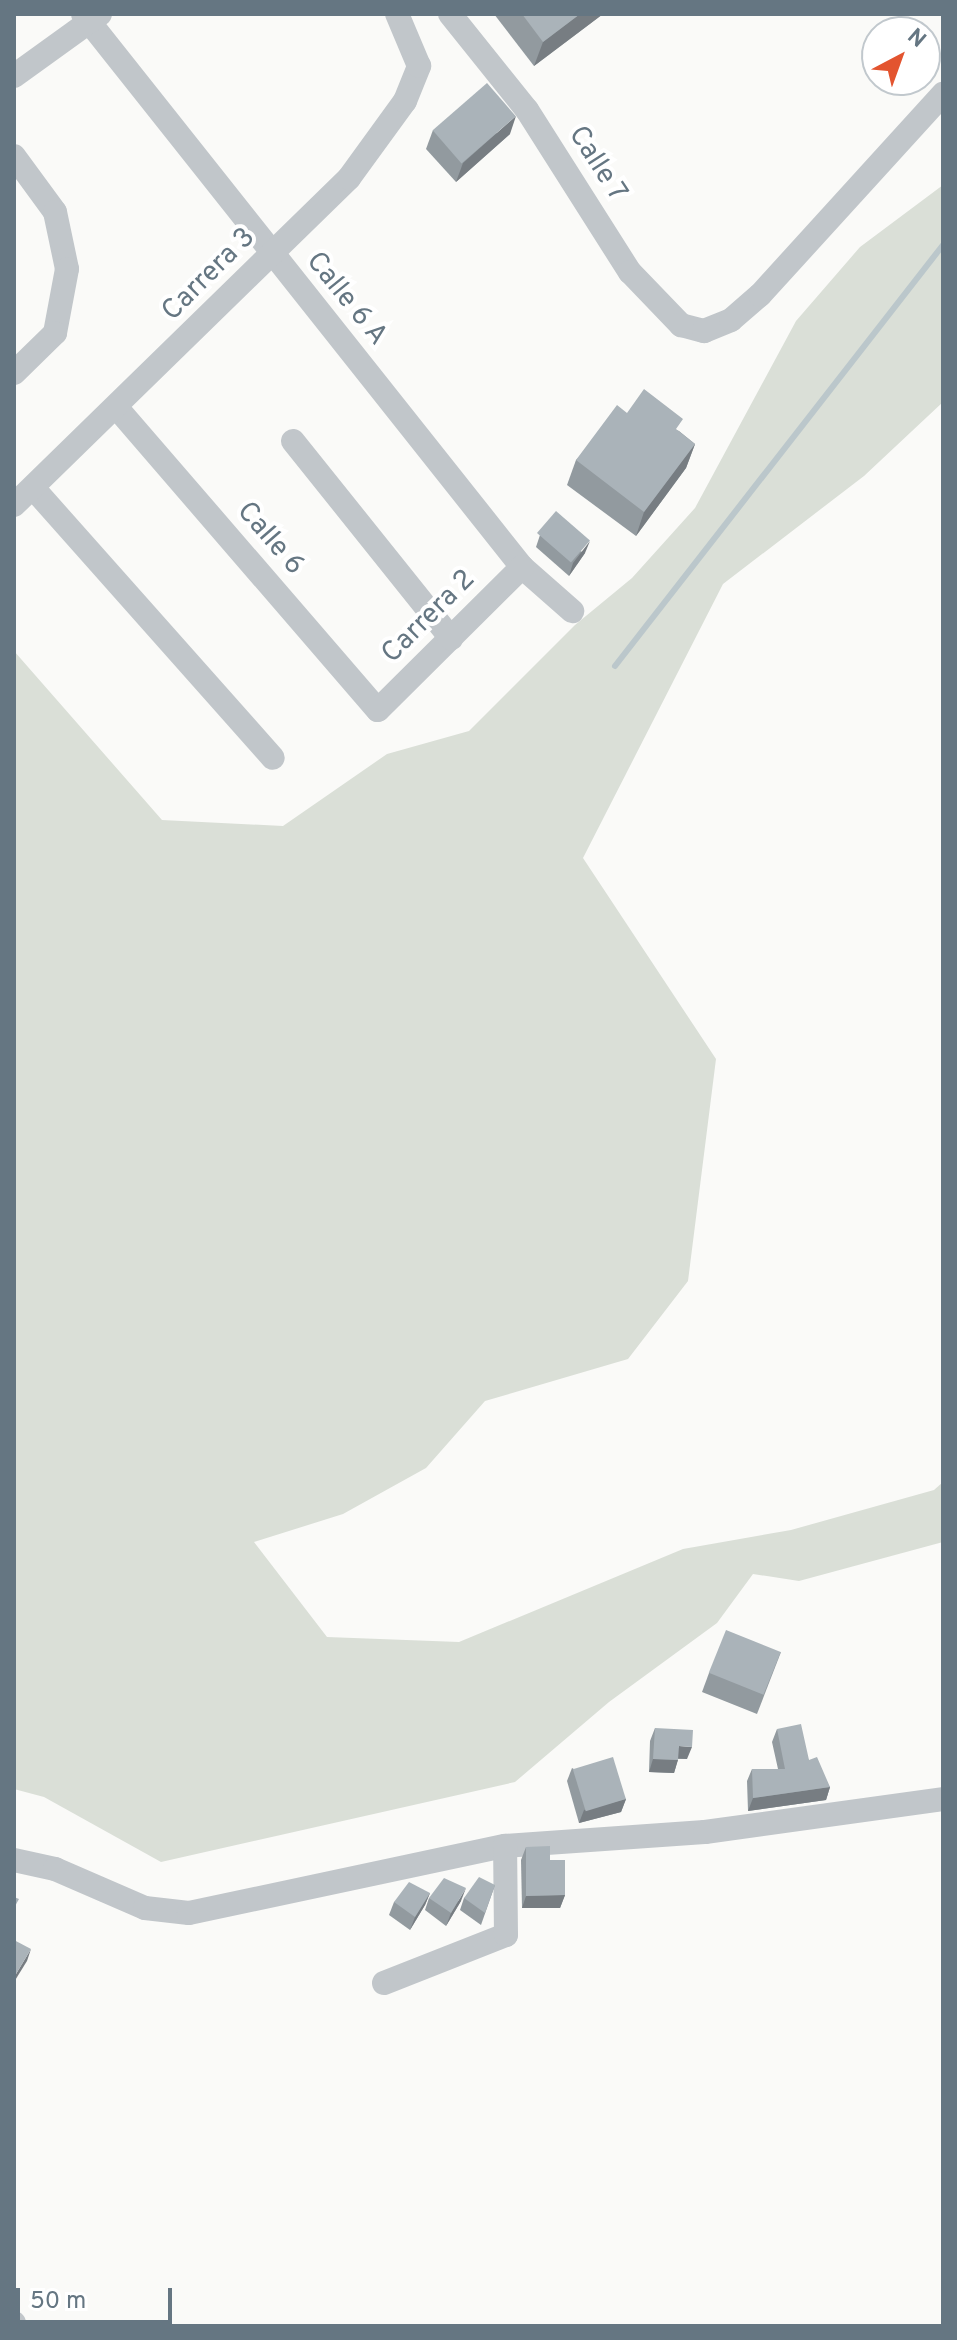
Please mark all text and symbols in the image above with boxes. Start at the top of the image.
north arrow [861,16,941,96]
text: N [901,24,931,54]
street label: Calle 7 [560,120,634,208]
street label: Carrera 3 [155,221,263,329]
street label: Calle 6 A [298,245,394,353]
street label: Calle 6 [229,496,311,582]
street label: Carrera 2 [375,563,483,671]
scale bar [20,2272,176,2322]
text: 50 m [30,2287,86,2317]

